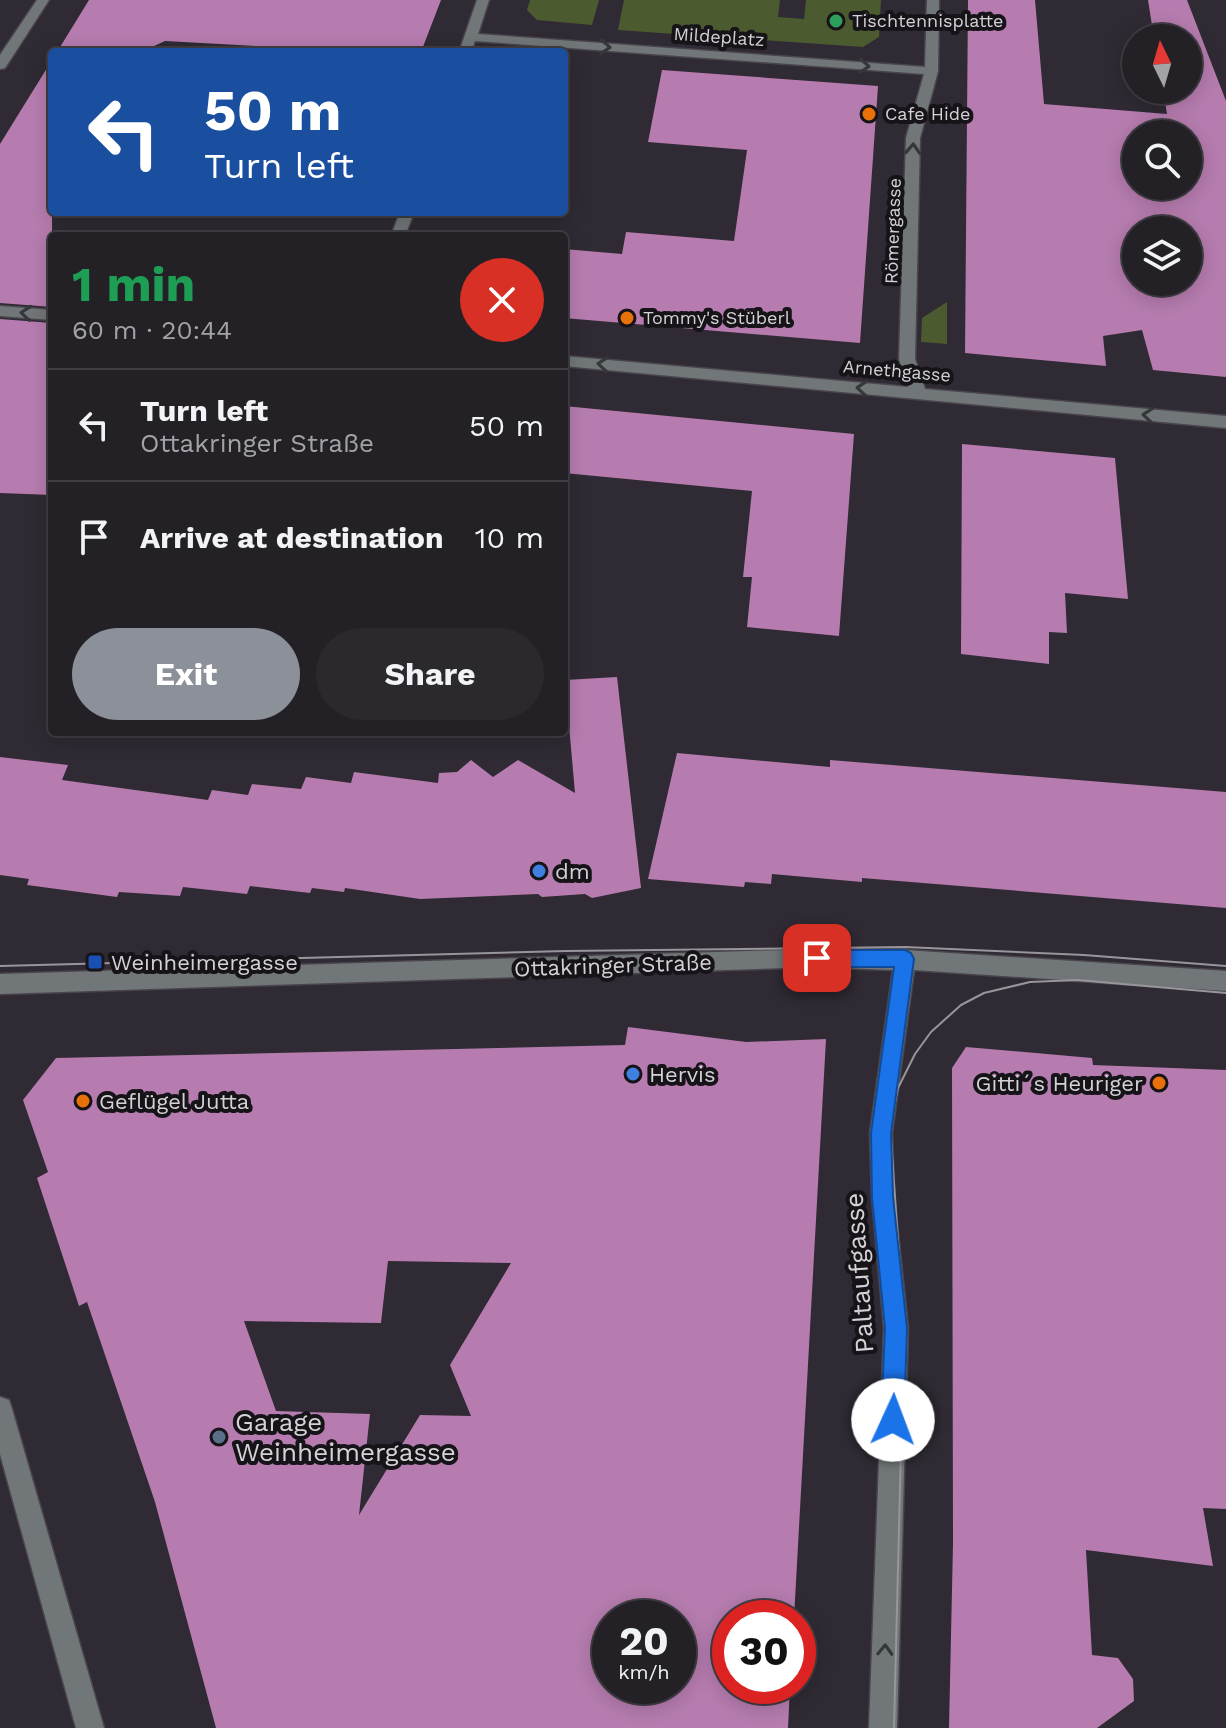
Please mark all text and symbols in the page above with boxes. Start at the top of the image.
place label: Tischtennisplatte [852,10,1003,31]
marker: Tischtennisplatte [827,12,845,30]
street label: Mildeplatz [673,23,765,50]
north arrow [1122,24,1202,104]
map controls [1122,24,1202,296]
one-way arrow [599,38,612,55]
one-way arrow [858,57,871,74]
text: 50 m [204,78,341,144]
icon: left [72,80,176,184]
place label: Cafe Hide [885,103,970,124]
marker: Cafe Hide [860,105,878,123]
button: search [1122,120,1202,200]
one-way arrow [905,142,922,155]
text: Turn left [204,145,354,187]
street label: Römergasse [880,178,905,284]
button: layers [1122,216,1202,296]
text: 1 min [72,256,195,313]
button: close [460,258,544,342]
one-way arrow [19,305,32,322]
place label: Tommy's Stüberl [643,307,791,328]
marker: Tommy's Stüberl [618,309,636,327]
text: 60 m · 20:44 [72,315,232,345]
street label: Arnethgasse [842,355,952,386]
one-way arrow [596,356,609,373]
one-way arrow [855,380,868,397]
text: Turn left [140,393,268,428]
icon: left [72,403,116,447]
one-way arrow [1141,407,1154,424]
text: 50 m [469,408,544,443]
text: Ottakringer Straße [140,428,374,458]
icon: arrive [72,515,116,559]
text: Arrive at destination [140,520,444,555]
text: 10 m [475,520,544,555]
button: Exit [72,628,300,720]
button: Share [316,628,544,720]
place label: dm [555,859,590,884]
marker: dm [530,862,548,880]
pin [783,924,851,992]
icon: arrive [795,936,839,980]
place label: Weinheimergasse [111,950,298,975]
street label: Ottakringer Straße [514,950,712,981]
marker: Weinheimergasse [86,953,104,971]
place label: Hervis [649,1062,716,1087]
marker: Hervis [624,1065,642,1083]
place label: Gitti´s Heuriger [976,1071,1143,1096]
marker: Gitti´s Heuriger [1150,1074,1168,1092]
place label: Geflügel Jutta [99,1089,249,1114]
marker: Geflügel Jutta [74,1092,92,1110]
street label: Paltaufgasse [838,1192,880,1354]
position arrow [851,1378,935,1462]
place label: Garage Weinheimergasse [235,1407,456,1467]
marker: Garage Weinheimergasse [210,1428,228,1446]
speed limit sign: 30 [712,1600,816,1704]
text: 20 [619,1618,669,1665]
one-way arrow [877,1643,894,1656]
text: km/h [618,1660,670,1684]

